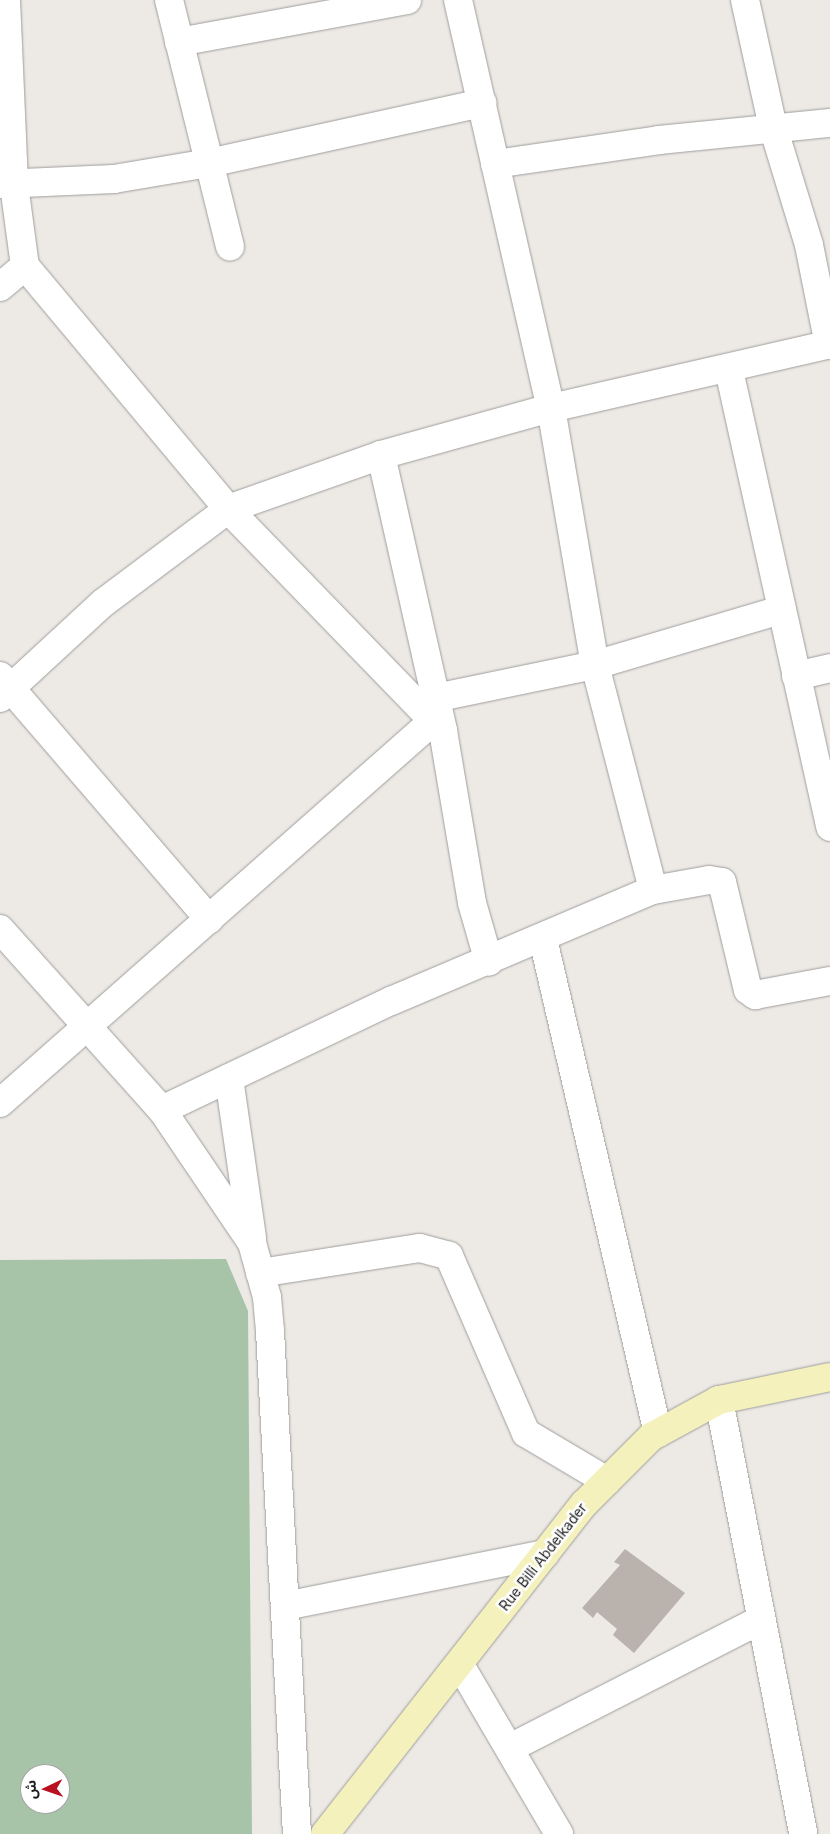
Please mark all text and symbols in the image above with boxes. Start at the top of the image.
street label: Rue Billi Abdelkader [496,1500,590,1614]
north arrow [20,1764,70,1814]
text: ش [22,1780,40,1800]

